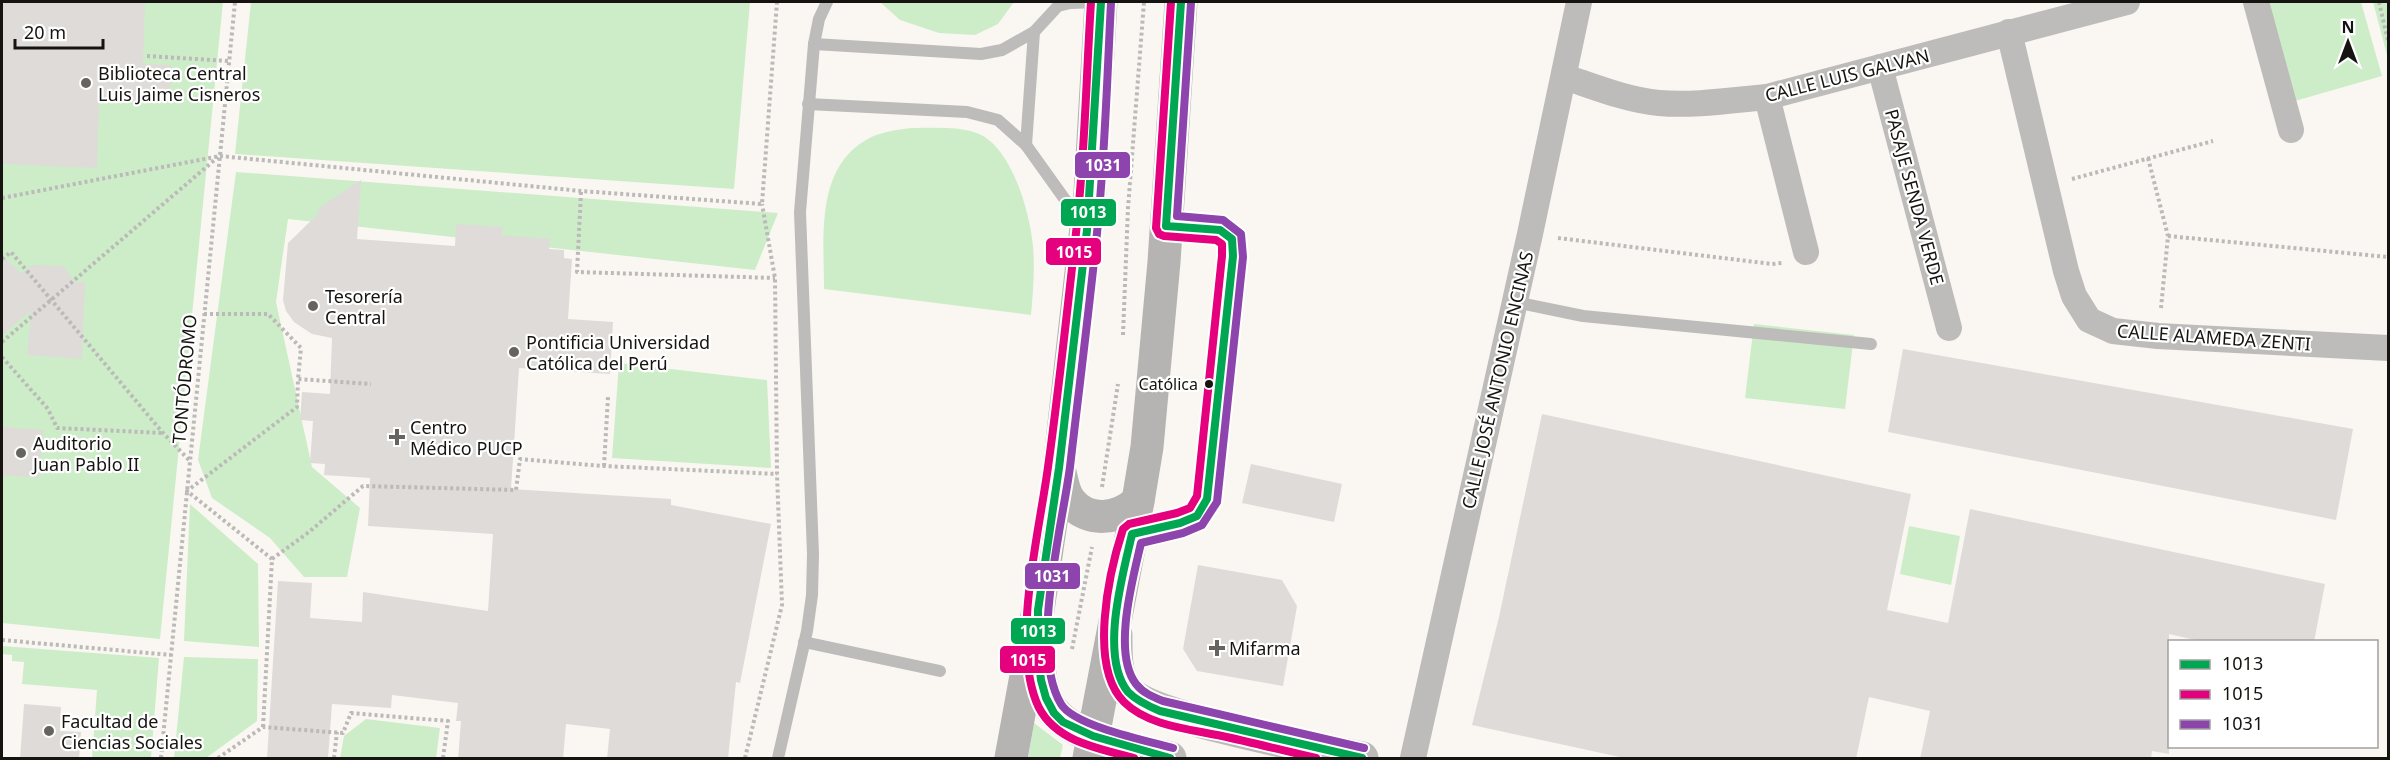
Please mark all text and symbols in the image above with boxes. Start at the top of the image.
scale bar [15,12,104,50]
north arrow [2318,12,2378,72]
text: N [2341,16,2355,38]
text: 20 m [24,20,66,44]
street label: CALLE LUIS GALVAN [1762,43,1932,107]
place label: Biblioteca Central Luis Jaime Cisneros [98,61,260,106]
marker: Biblioteca Central Luis Jaime Cisneros [79,76,93,90]
street label: PASAJE SENDA VERDE [1880,106,1950,288]
line badge: 1031 [1074,151,1131,179]
text: 1031 [1085,154,1121,176]
line badge: 1013 [1060,198,1117,227]
text: 1013 [1070,201,1106,223]
line badge: 1015 [1045,237,1102,266]
text: 1015 [1056,241,1092,263]
street label: CALLE JOSÉ ANTONIO ENCINAS [1456,249,1538,511]
place label: Tesorería Central [325,284,403,329]
marker: Tesorería Central [306,299,320,313]
street label: TONTÓDROMO [166,313,202,445]
street label: CALLE ALAMEDA ZENTI [2116,318,2312,356]
place label: Pontificia Universidad Católica del Perú [526,330,710,375]
marker: Pontificia Universidad Católica del Perú [507,345,521,359]
place label: Católica [1139,373,1198,395]
marker: Católica [1203,378,1215,390]
place label: Centro Médico PUCP [410,415,523,460]
marker: Centro Médico PUCP [388,428,406,446]
place label: Auditorio Juan Pablo II [31,431,139,476]
marker: Auditorio Juan Pablo II [14,446,28,460]
line badge: 1031 [1024,562,1081,590]
text: 1031 [1034,565,1070,587]
line badge: 1013 [1010,617,1066,645]
text: 1013 [1020,620,1056,642]
place label: Mifarma [1229,636,1301,660]
legend [2168,640,2378,748]
marker: Mifarma [1210,641,1224,655]
line badge: 1015 [999,645,1056,674]
text: 1015 [1010,649,1046,671]
text: 1013 [2222,651,2263,675]
text: 1015 [2222,681,2263,705]
place label: Facultad de Ciencias Sociales [61,709,203,754]
text: 1031 [2222,711,2263,735]
marker: Facultad de Ciencias Sociales [42,724,56,738]

